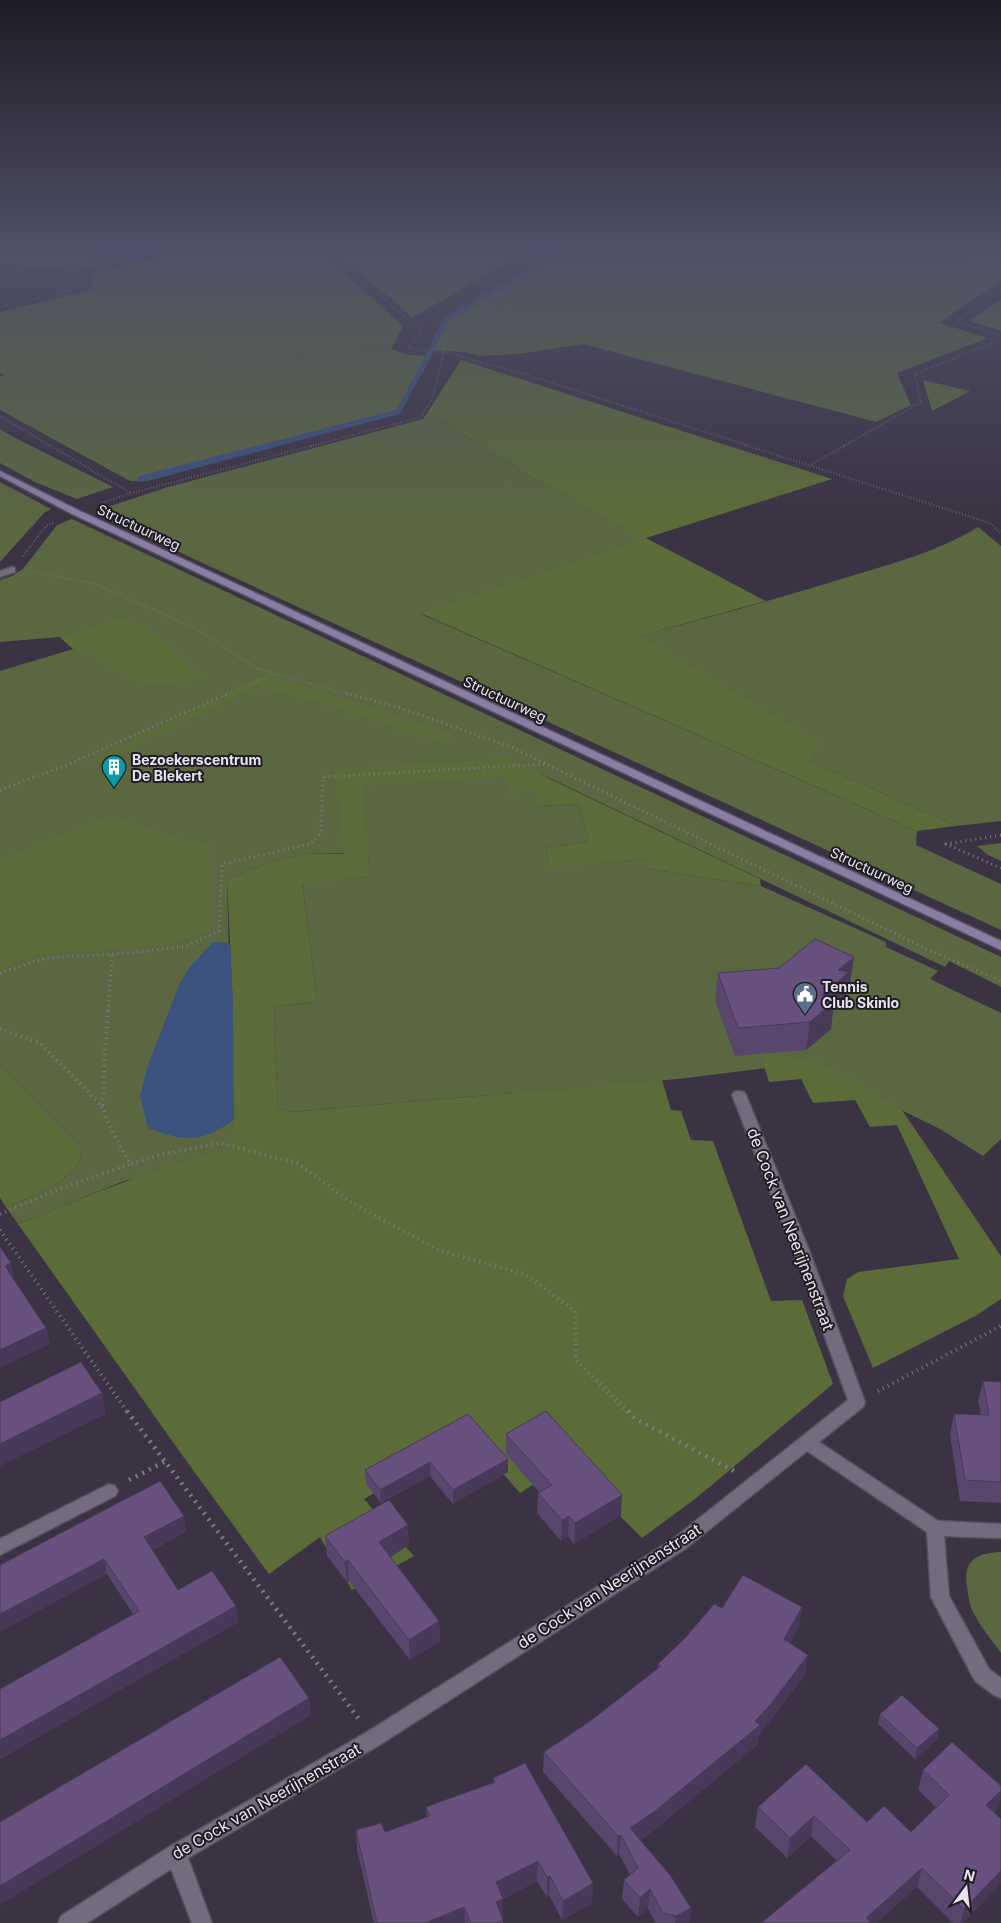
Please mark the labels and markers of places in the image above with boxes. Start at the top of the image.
place label: Bezoekerscentrum De Blekert [132,751,261,784]
building icon: Bezoekerscentrum De Blekert [101,754,127,788]
place label: Tennis Club Skinlo [822,978,900,1011]
public building icon: Tennis Club Skinlo [792,981,818,1015]

